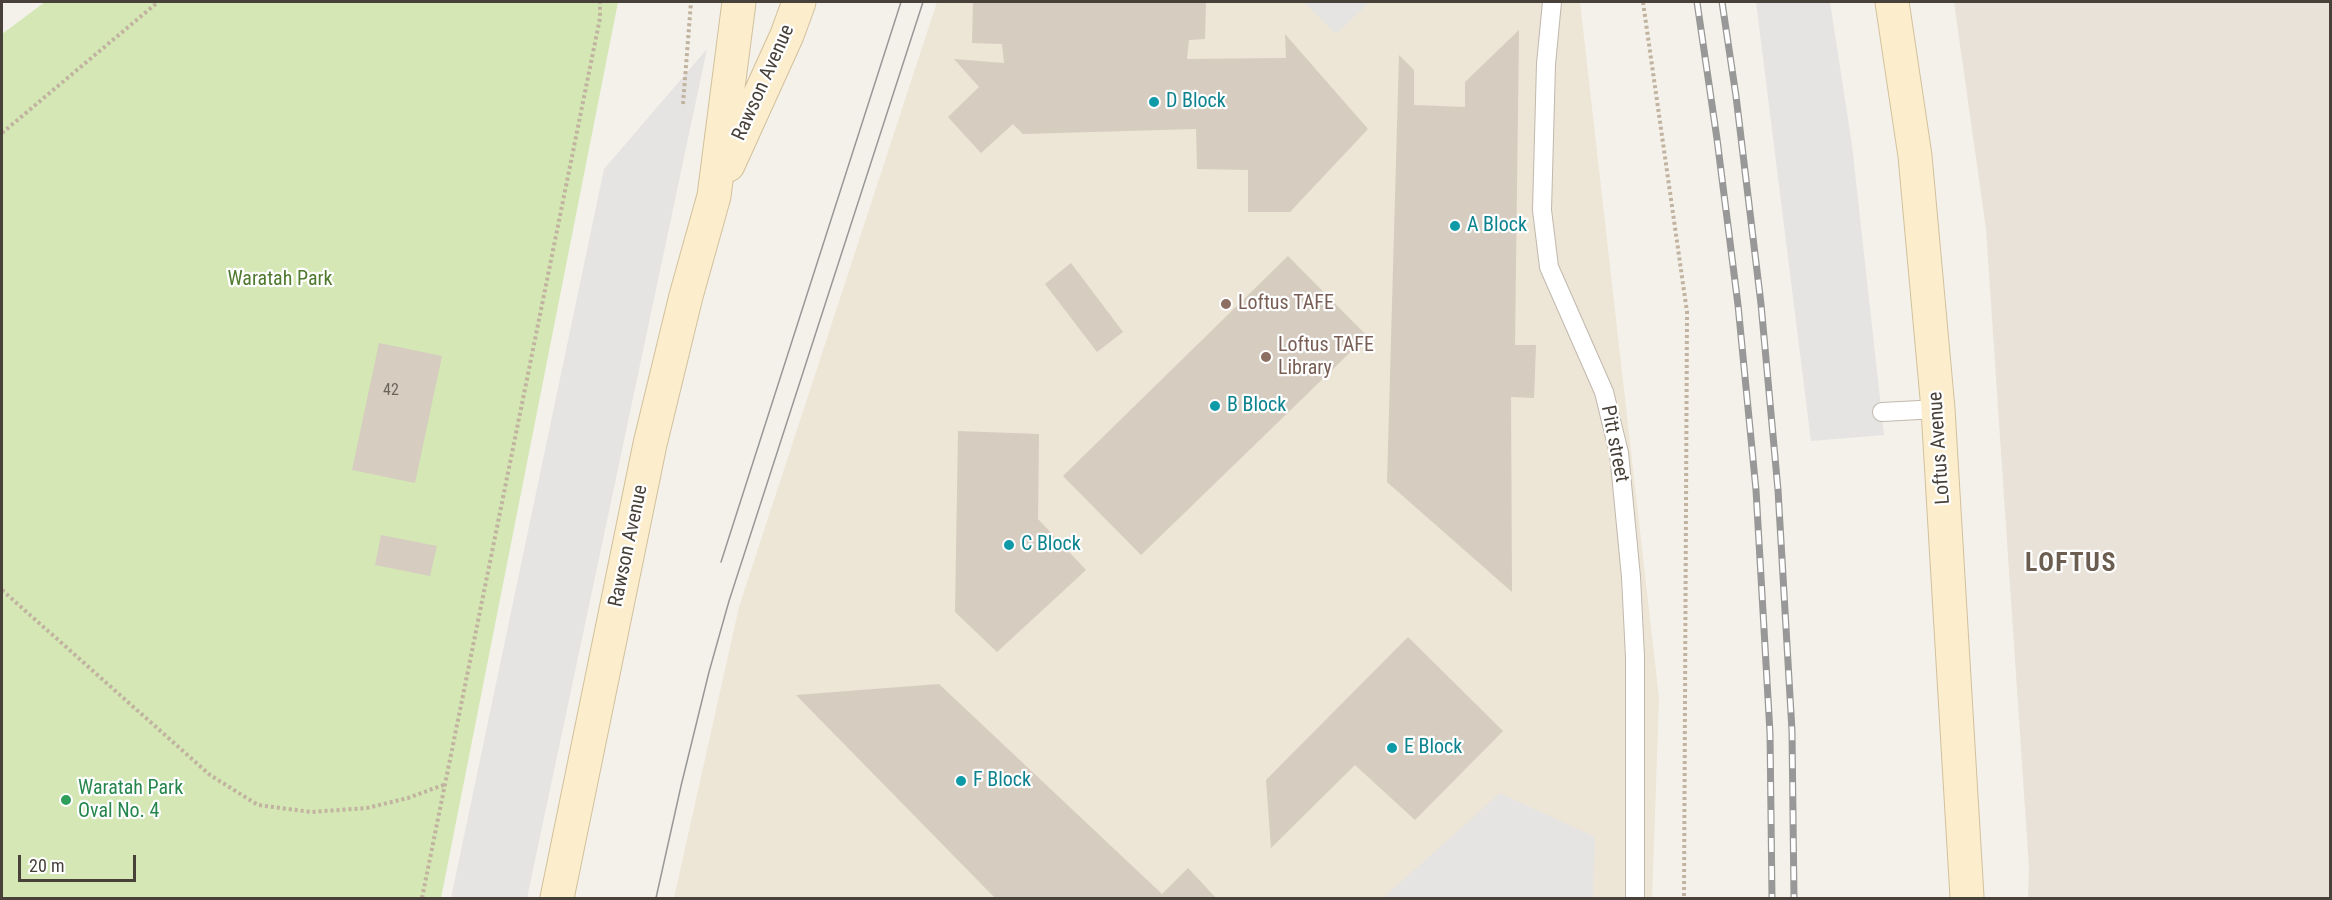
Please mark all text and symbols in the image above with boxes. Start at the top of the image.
street label: Rawson Avenue [728,21,800,145]
place label: D Block [1166,90,1226,114]
marker: D Block [1147,95,1161,109]
place label: A Block [1467,214,1527,238]
marker: A Block [1448,219,1462,233]
park label: Waratah Park [227,268,333,292]
place label: Loftus TAFE [1238,292,1334,316]
marker: Loftus TAFE [1219,297,1233,311]
place label: Loftus TAFE Library [1278,334,1374,381]
marker: Loftus TAFE Library [1259,350,1273,364]
house number: 42 [383,381,399,401]
street label: Loftus Avenue [1924,391,1956,505]
place label: B Block [1227,394,1286,418]
marker: B Block [1208,399,1222,413]
street label: Pitt street [1595,404,1633,484]
street label: Rawson Avenue [604,483,654,609]
place label: C Block [1021,533,1081,557]
marker: C Block [1002,538,1016,552]
district label: LOFTUS [2025,548,2117,580]
place label: E Block [1404,736,1462,760]
marker: E Block [1385,741,1399,755]
place label: F Block [973,769,1031,793]
marker: F Block [954,774,968,788]
place label: Waratah Park Oval No. 4 [78,777,183,824]
marker: Waratah Park Oval No. 4 [59,793,73,807]
scale bar [21,843,140,881]
text: 20 m [29,855,64,876]

